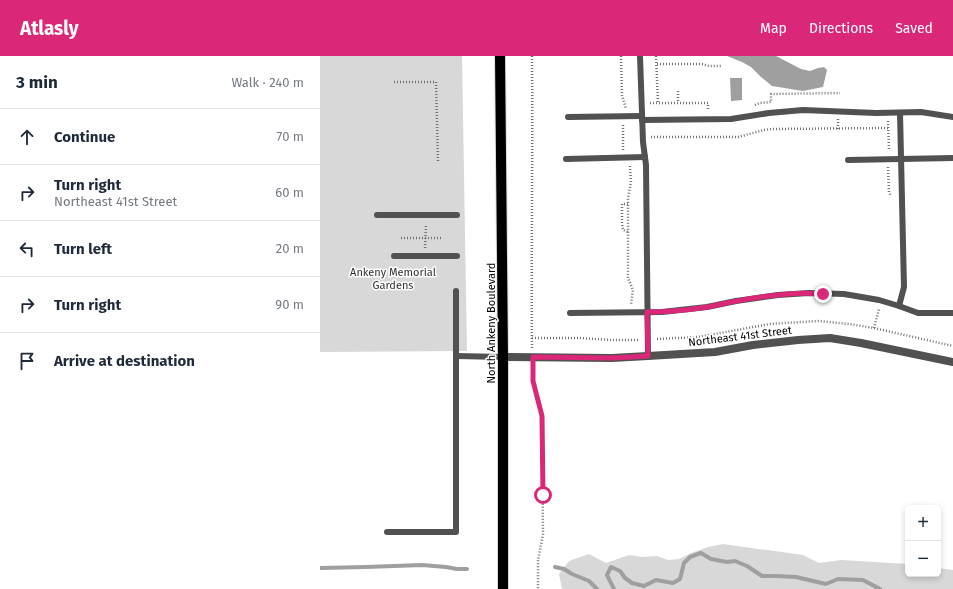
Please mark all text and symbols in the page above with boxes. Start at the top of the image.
text: Atlasly [20,17,79,40]
text: Map [760,20,787,37]
text: Directions [809,20,873,37]
text: Saved [895,20,933,37]
text: 3 min [16,72,58,93]
text: Walk · 240 m [231,75,304,90]
icon: ahead [16,126,38,148]
text: Continue [54,128,115,146]
text: 70 m [277,129,304,144]
text: Turn right [54,176,121,194]
icon: right [16,182,38,204]
text: 60 m [275,185,304,200]
text: Northeast 41st Street [54,194,177,209]
icon: left [16,238,38,260]
text: Turn left [54,240,112,258]
text: 20 m [276,241,304,256]
street label: North Ankeny Boulevard [485,263,498,383]
park label: Ankeny Memorial Gardens [350,266,436,292]
route end [814,285,832,303]
icon: right [16,294,38,316]
text: Turn right [54,296,121,314]
text: 90 m [275,297,304,312]
street label: Northeast 41st Street [688,324,793,349]
icon: arrive [16,350,38,372]
text: Arrive at destination [54,352,195,370]
route start [534,486,552,504]
map controls [905,505,941,577]
button: + [905,505,941,541]
button: − [905,541,941,577]

